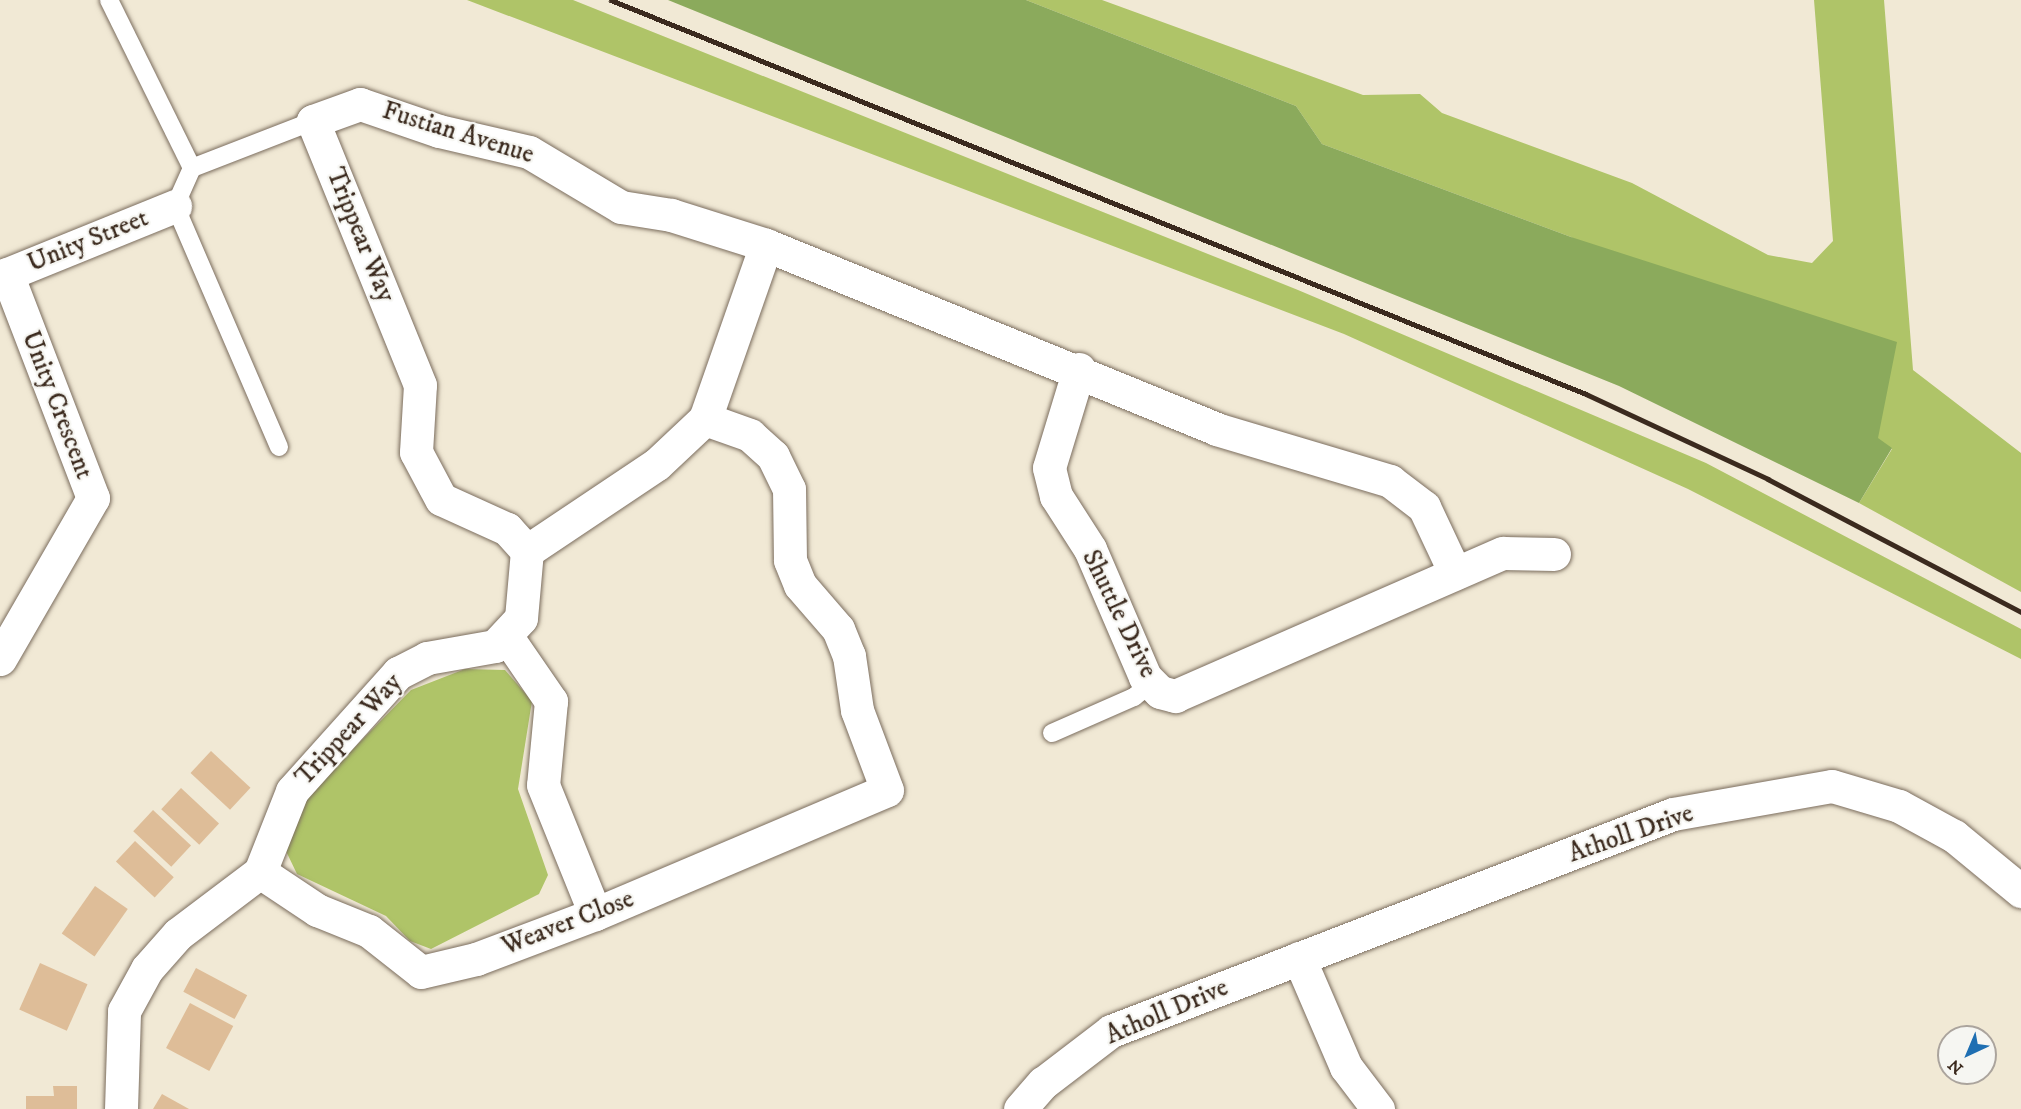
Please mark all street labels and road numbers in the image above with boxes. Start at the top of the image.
street label: Fustian Avenue [379,95,537,171]
street label: Trippear Way [319,163,401,307]
street label: Unity Street [23,203,153,279]
street label: Unity Crescent [14,327,100,483]
street label: Shuttle Drive [1075,545,1163,683]
street label: Trippear Way [289,667,409,793]
street label: Atholl Drive [1564,798,1698,870]
street label: Weaver Close [498,884,638,962]
street label: Atholl Drive [1101,972,1233,1052]

